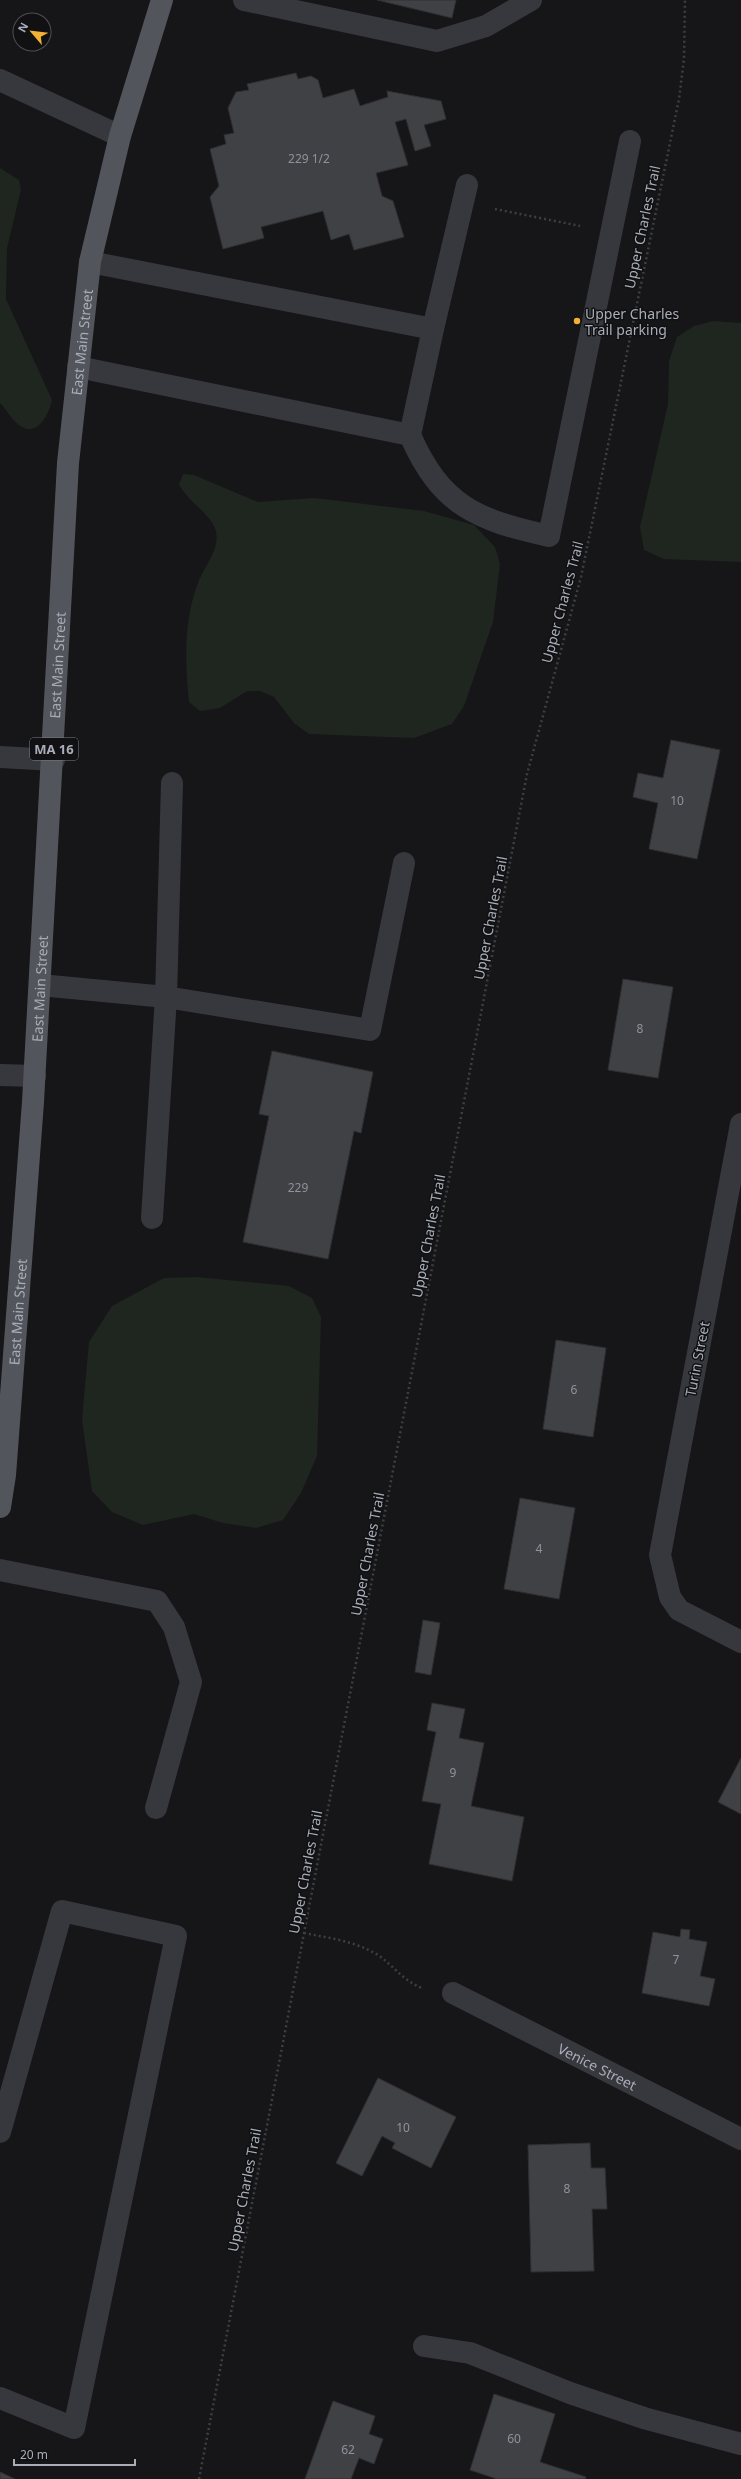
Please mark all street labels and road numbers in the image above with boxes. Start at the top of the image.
street label: Upper Charles Trail [620,164,664,290]
street label: East Main Street [66,288,96,396]
street label: Upper Charles Trail [537,539,587,665]
street label: East Main Street [45,611,69,719]
road number: MA 16 [30,738,78,760]
street label: Upper Charles Trail [469,855,511,981]
street label: East Main Street [27,935,52,1042]
street label: Upper Charles Trail [407,1173,449,1299]
street label: East Main Street [4,1258,31,1366]
street label: Turin Street [680,1320,714,1398]
street label: Upper Charles Trail [346,1491,388,1617]
street label: Upper Charles Trail [284,1809,326,1935]
street label: Venice Street [555,2038,640,2094]
street label: Upper Charles Trail [223,2127,265,2253]

